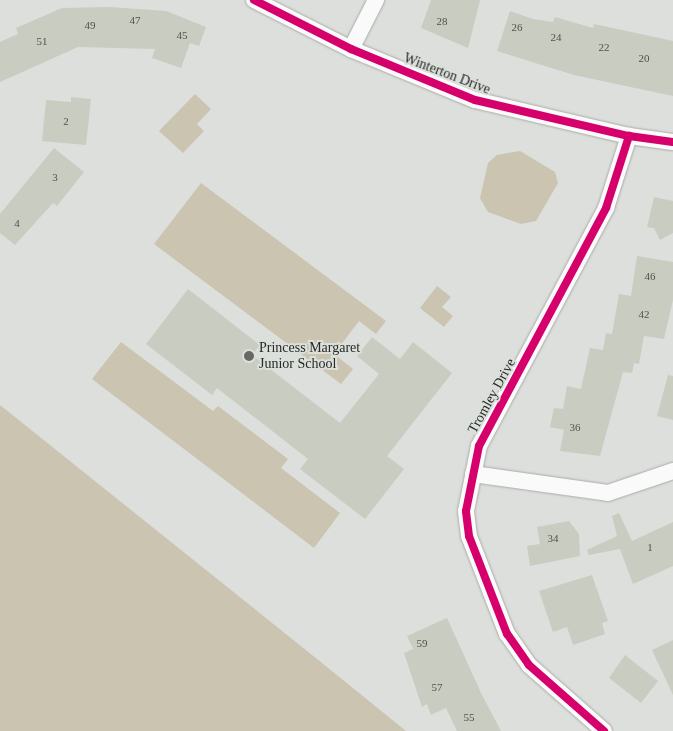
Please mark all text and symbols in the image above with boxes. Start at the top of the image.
house number: 47 [130,13,140,27]
house number: 28 [437,14,448,28]
house number: 49 [84,18,96,32]
house number: 26 [512,20,522,34]
house number: 45 [176,28,188,42]
house number: 24 [550,30,562,44]
house number: 51 [36,34,48,48]
house number: 22 [598,40,610,54]
street label: Winterton Drive [401,50,493,98]
house number: 20 [639,51,650,65]
house number: 2 [63,114,69,128]
house number: 3 [52,170,58,184]
house number: 4 [14,216,20,230]
house number: 46 [644,269,656,283]
house number: 42 [639,307,650,321]
place label: Princess Margaret Junior School [259,340,360,372]
marker: Princess Margaret Junior School [243,350,255,362]
street label: Tromley Drive [465,356,519,436]
house number: 36 [570,420,580,434]
house number: 34 [548,531,558,545]
house number: 1 [647,540,653,554]
house number: 59 [417,636,428,650]
house number: 57 [432,680,442,694]
house number: 55 [464,710,474,724]

